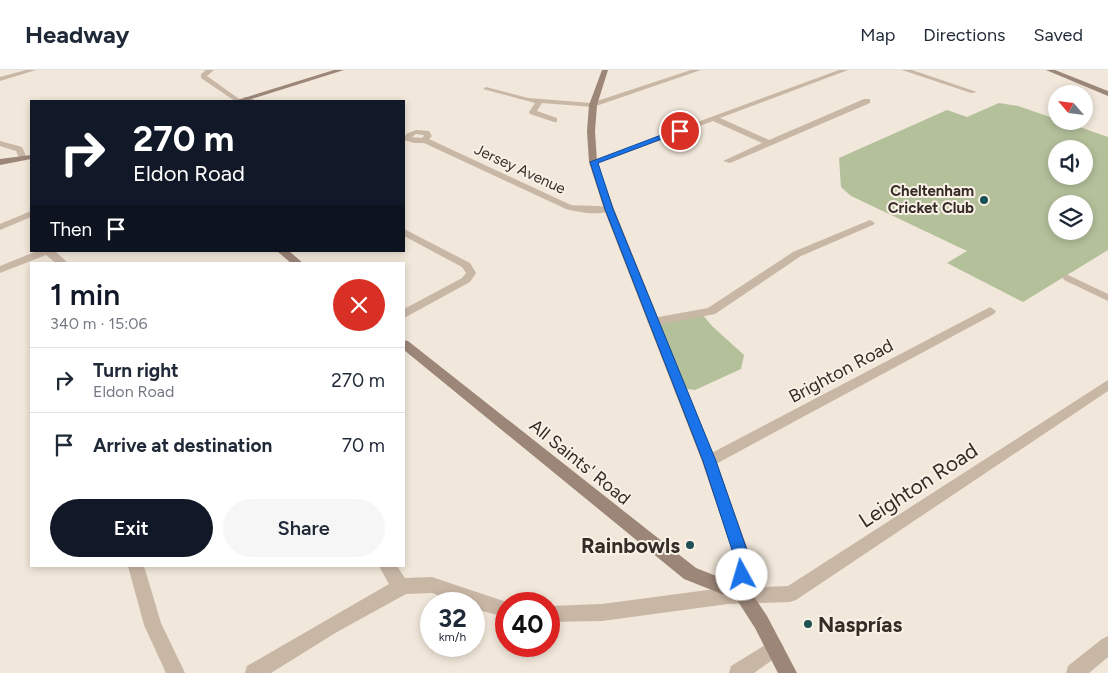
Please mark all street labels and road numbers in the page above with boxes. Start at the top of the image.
street label: Jersey Avenue [472,140,568,198]
street label: Brighton Road [785,334,897,408]
street label: All Saints' Road [525,415,635,509]
street label: Leighton Road [854,437,982,533]

